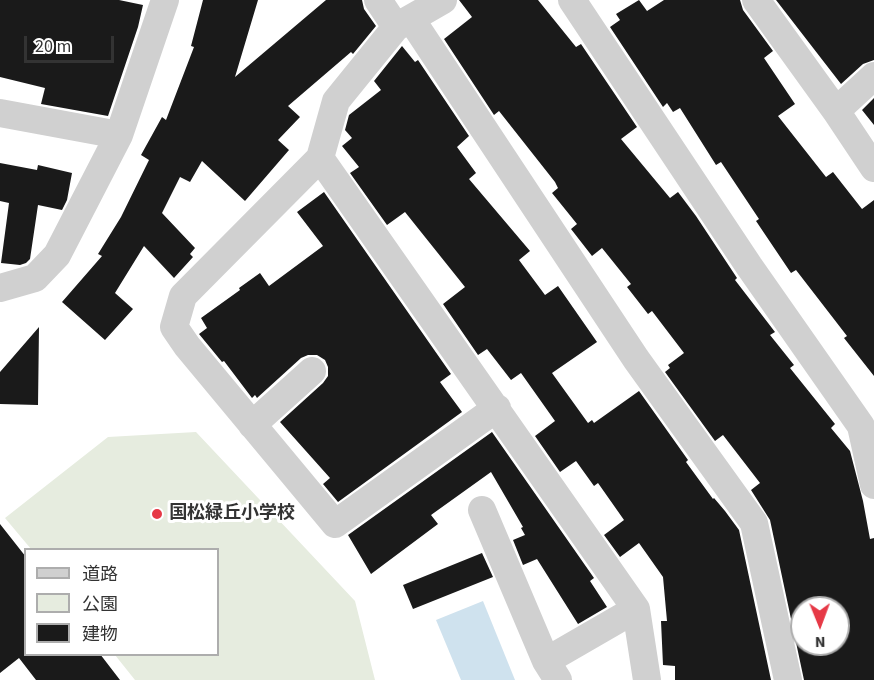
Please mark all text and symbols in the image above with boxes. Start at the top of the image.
scale bar [27,24,117,62]
text: 20 m [35,34,71,59]
place label: 国松緑丘小学校 [169,503,295,525]
marker: 国松緑丘小学校 [150,507,164,521]
legend [24,548,219,656]
text: 道路 [82,562,118,587]
text: 公園 [82,592,118,617]
north arrow [790,596,850,656]
text: 建物 [82,622,118,647]
text: N [815,631,826,653]

